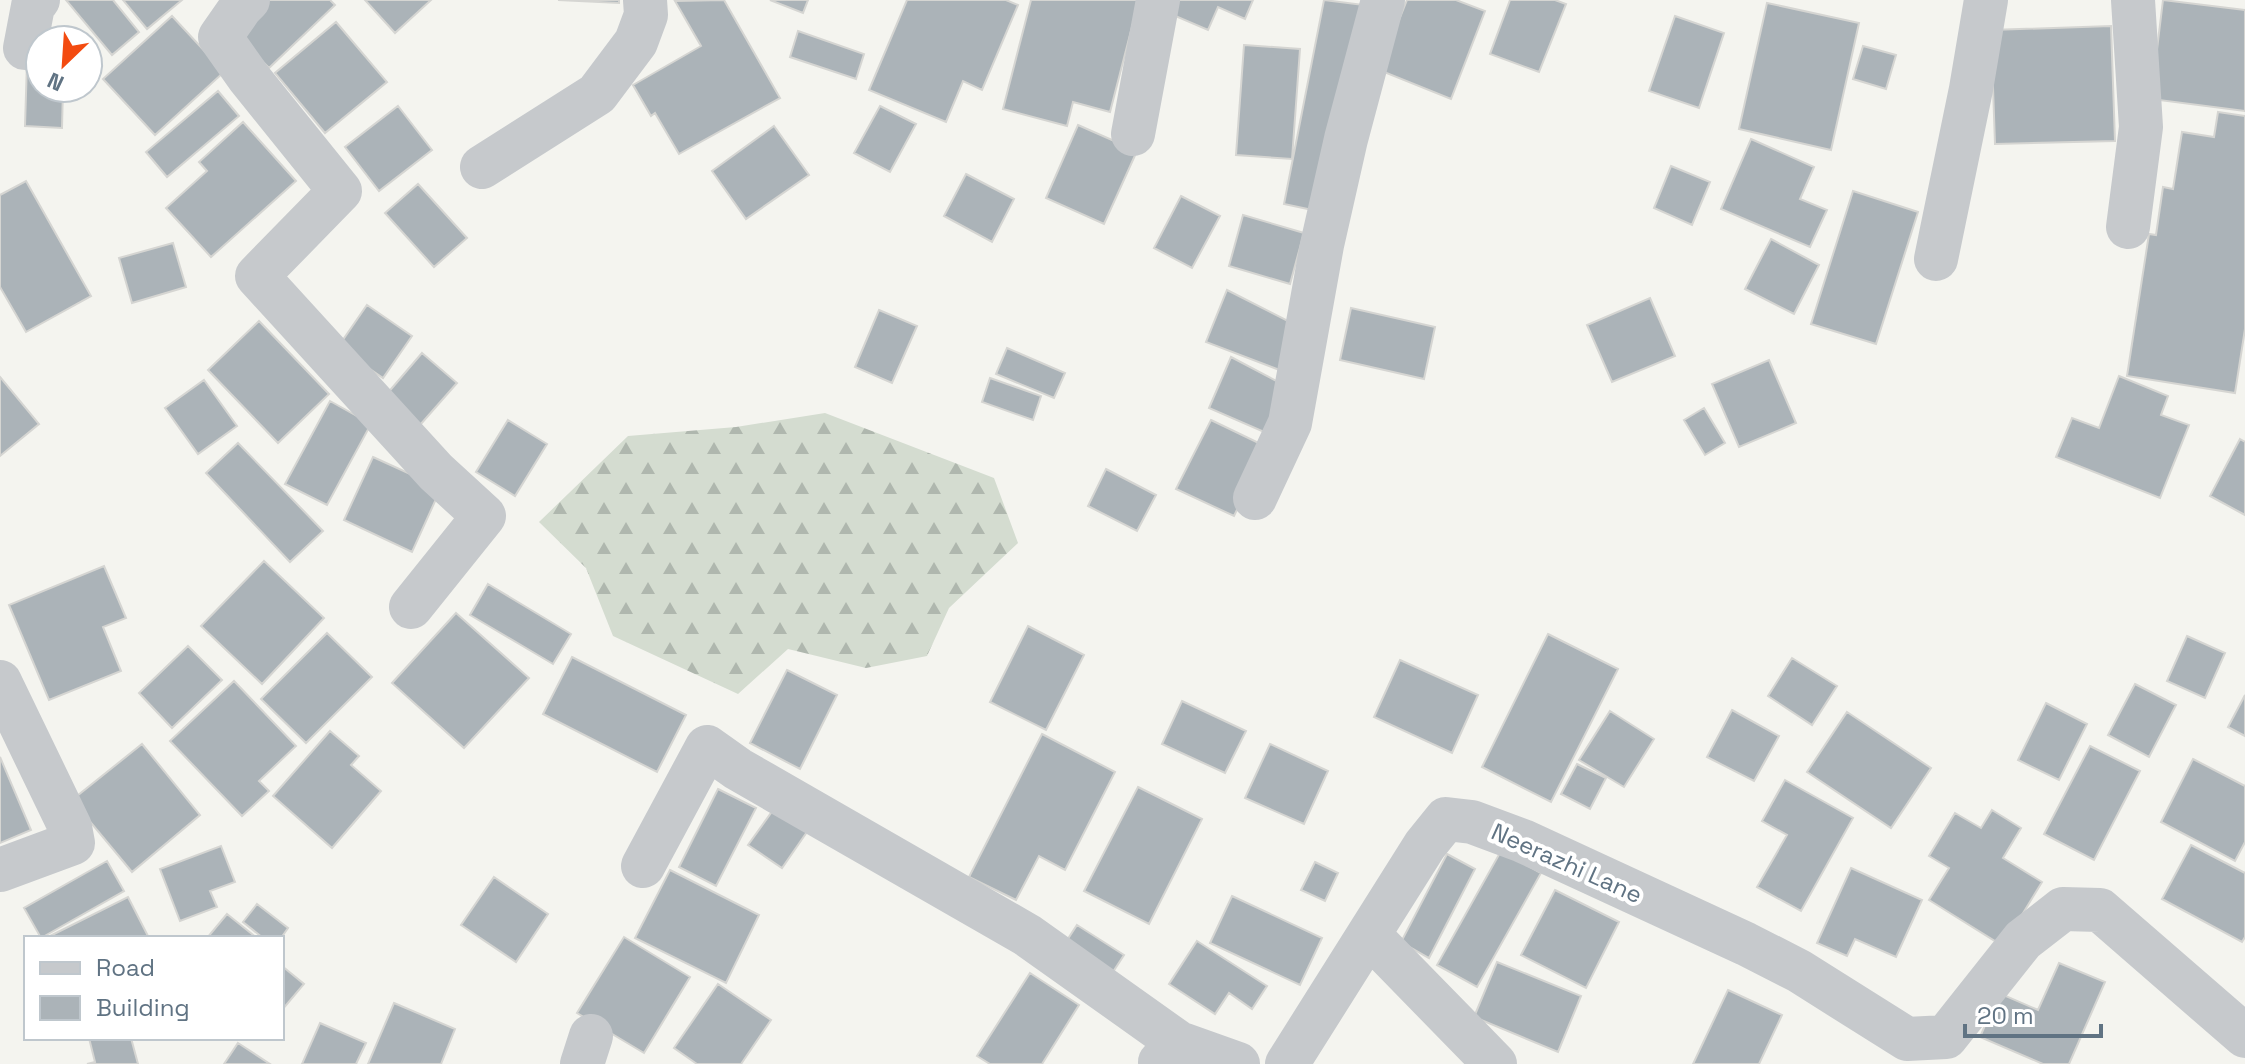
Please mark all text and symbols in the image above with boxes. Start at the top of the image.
north arrow [24,24,104,104]
text: N [43,66,68,98]
street label: Neerazhi Lane [1487,816,1647,910]
legend [24,936,284,1040]
text: Road [96,952,155,983]
scale bar [1965,988,2101,1038]
text: Building [96,992,190,1023]
text: 20 m [1977,1000,2034,1031]

